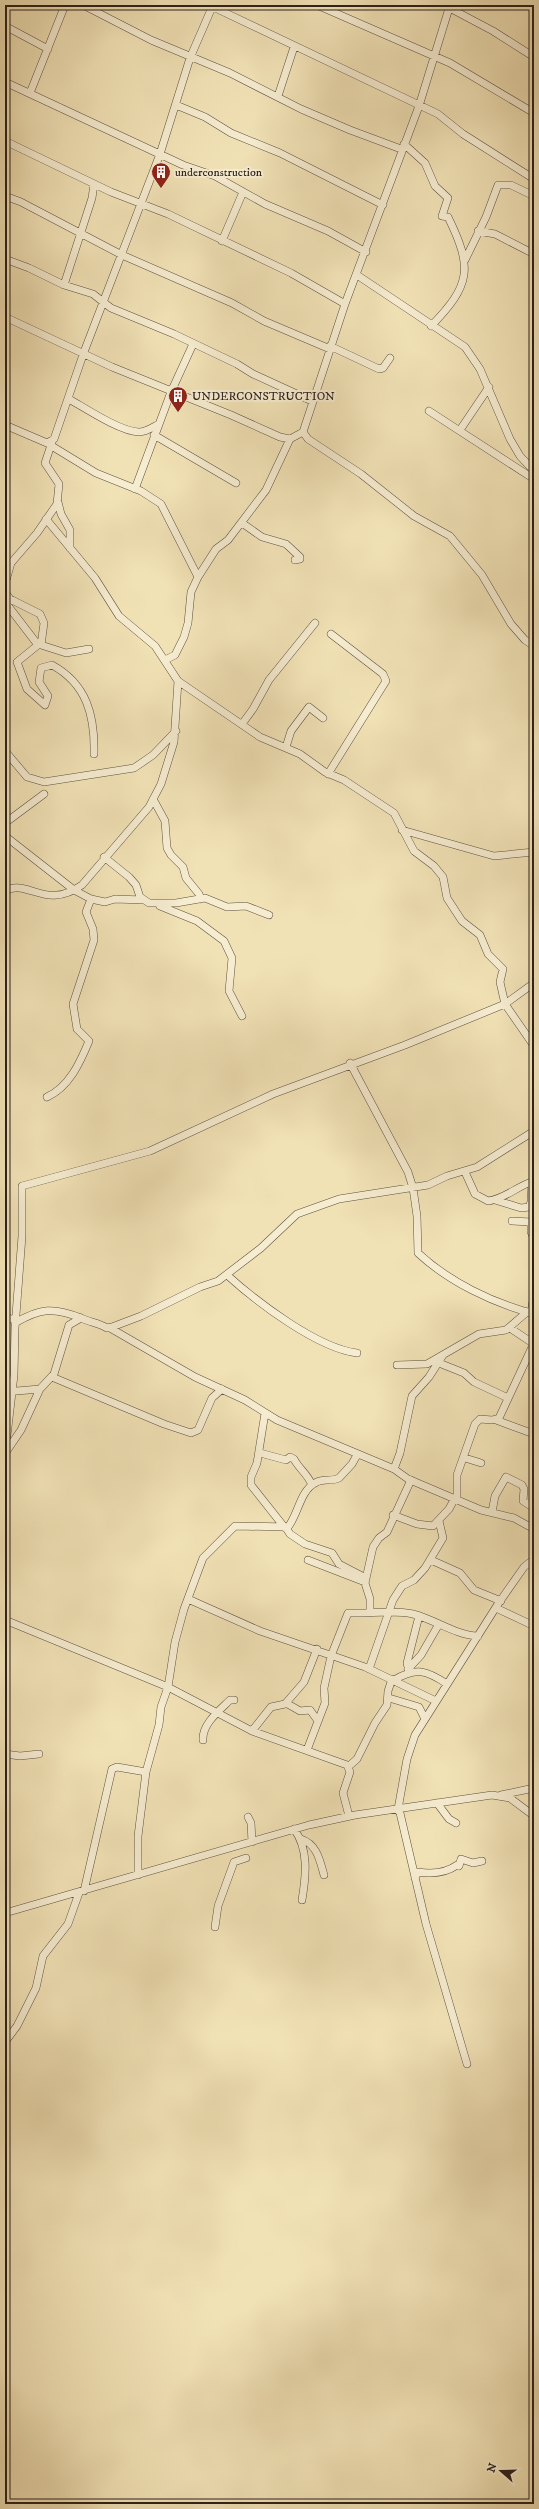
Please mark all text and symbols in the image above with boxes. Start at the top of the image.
building icon: underconstruction [150,161,172,189]
place label: underconstruction [175,165,263,180]
building icon: UNDERCONSTRUCTION [167,385,189,413]
place label: UNDERCONSTRUCTION [192,389,335,404]
north arrow [481,2451,521,2491]
text: N [484,2461,501,2475]

